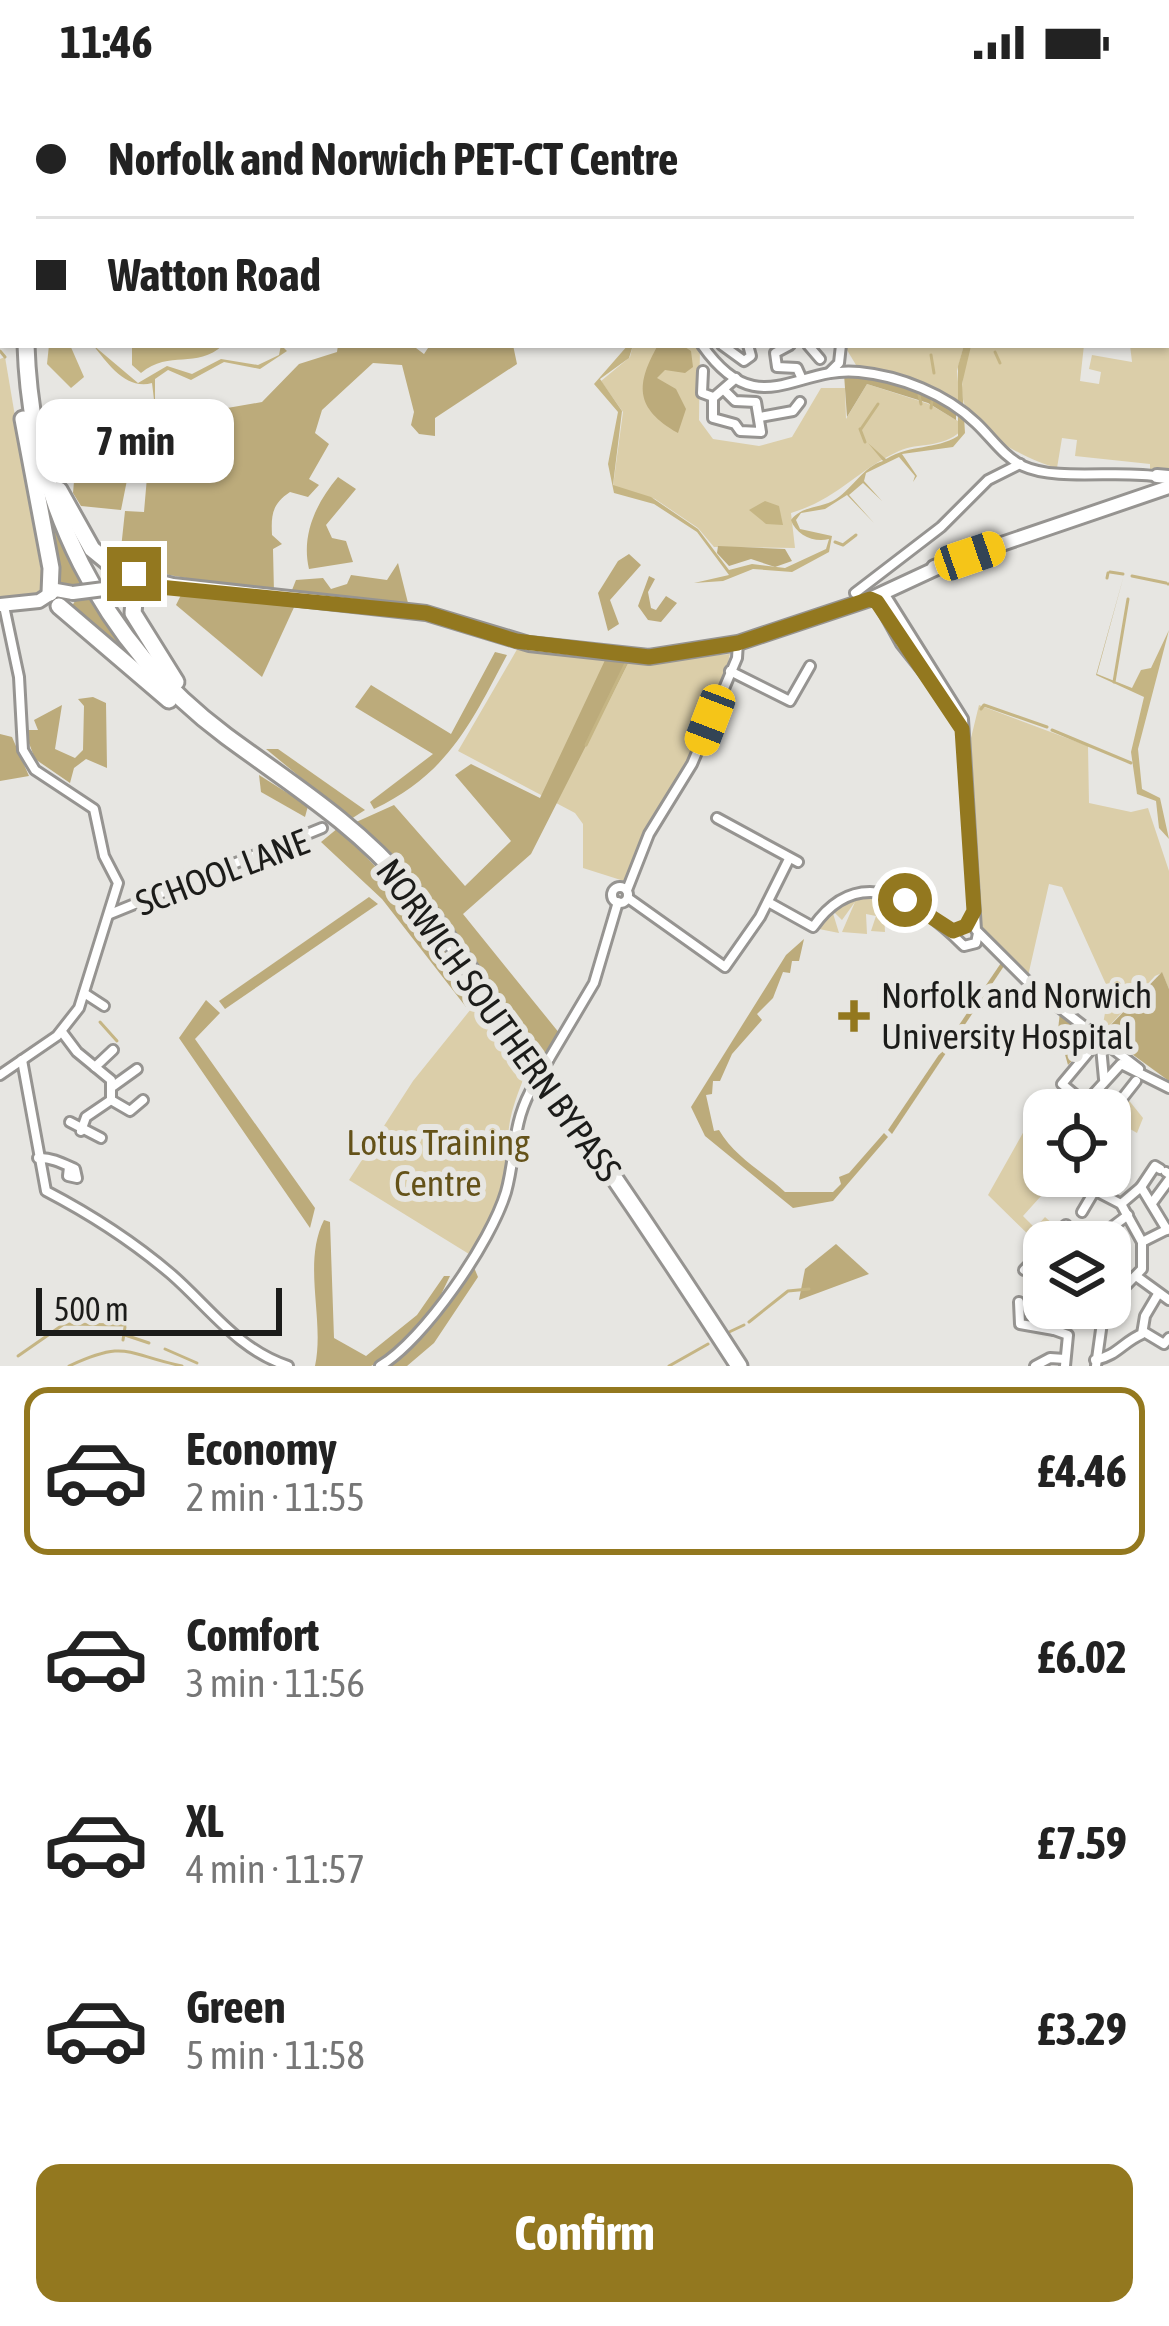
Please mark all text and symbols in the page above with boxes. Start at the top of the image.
text: 11:46 [60,16,153,68]
text: Norfolk and Norwich PET-CT Centre [108,133,678,185]
text: Watton Road [108,249,321,301]
callout: 7 min [35,400,233,484]
text: 7 min [95,419,175,463]
car [930,527,1010,585]
route end [107,547,161,601]
car [680,680,740,760]
street label: SCHOOL LANE [130,820,314,924]
street label: NORWICH SOUTHERN BYPASS [368,851,630,1189]
route start [878,873,932,927]
place label: Norfolk and Norwich University Hospital [881,974,1152,1057]
marker: Norfolk and Norwich University Hospital [838,1000,870,1032]
map controls [1023,1089,1131,1329]
button: locate [1023,1089,1131,1197]
park label: Lotus Training Centre [346,1121,530,1204]
button: layers [1023,1221,1131,1329]
scale bar [36,1282,282,1335]
text: 500 m [54,1290,129,1328]
icon: car [42,1417,150,1525]
text: Economy [186,1423,337,1475]
text: £4.46 [1037,1445,1127,1497]
text: 2 min · 11:55 [186,1475,365,1519]
icon: car [42,1603,150,1711]
text: Comfort [186,1609,319,1661]
text: £6.02 [1037,1631,1127,1683]
text: 3 min · 11:56 [186,1661,365,1705]
icon: car [42,1789,150,1897]
text: XL [186,1795,224,1847]
text: £7.59 [1037,1817,1127,1869]
text: 4 min · 11:57 [186,1847,365,1891]
icon: car [42,1975,150,2083]
text: Green [186,1981,286,2033]
text: £3.29 [1037,2003,1127,2055]
text: 5 min · 11:58 [186,2033,365,2077]
button: Confirm [36,2164,1133,2302]

